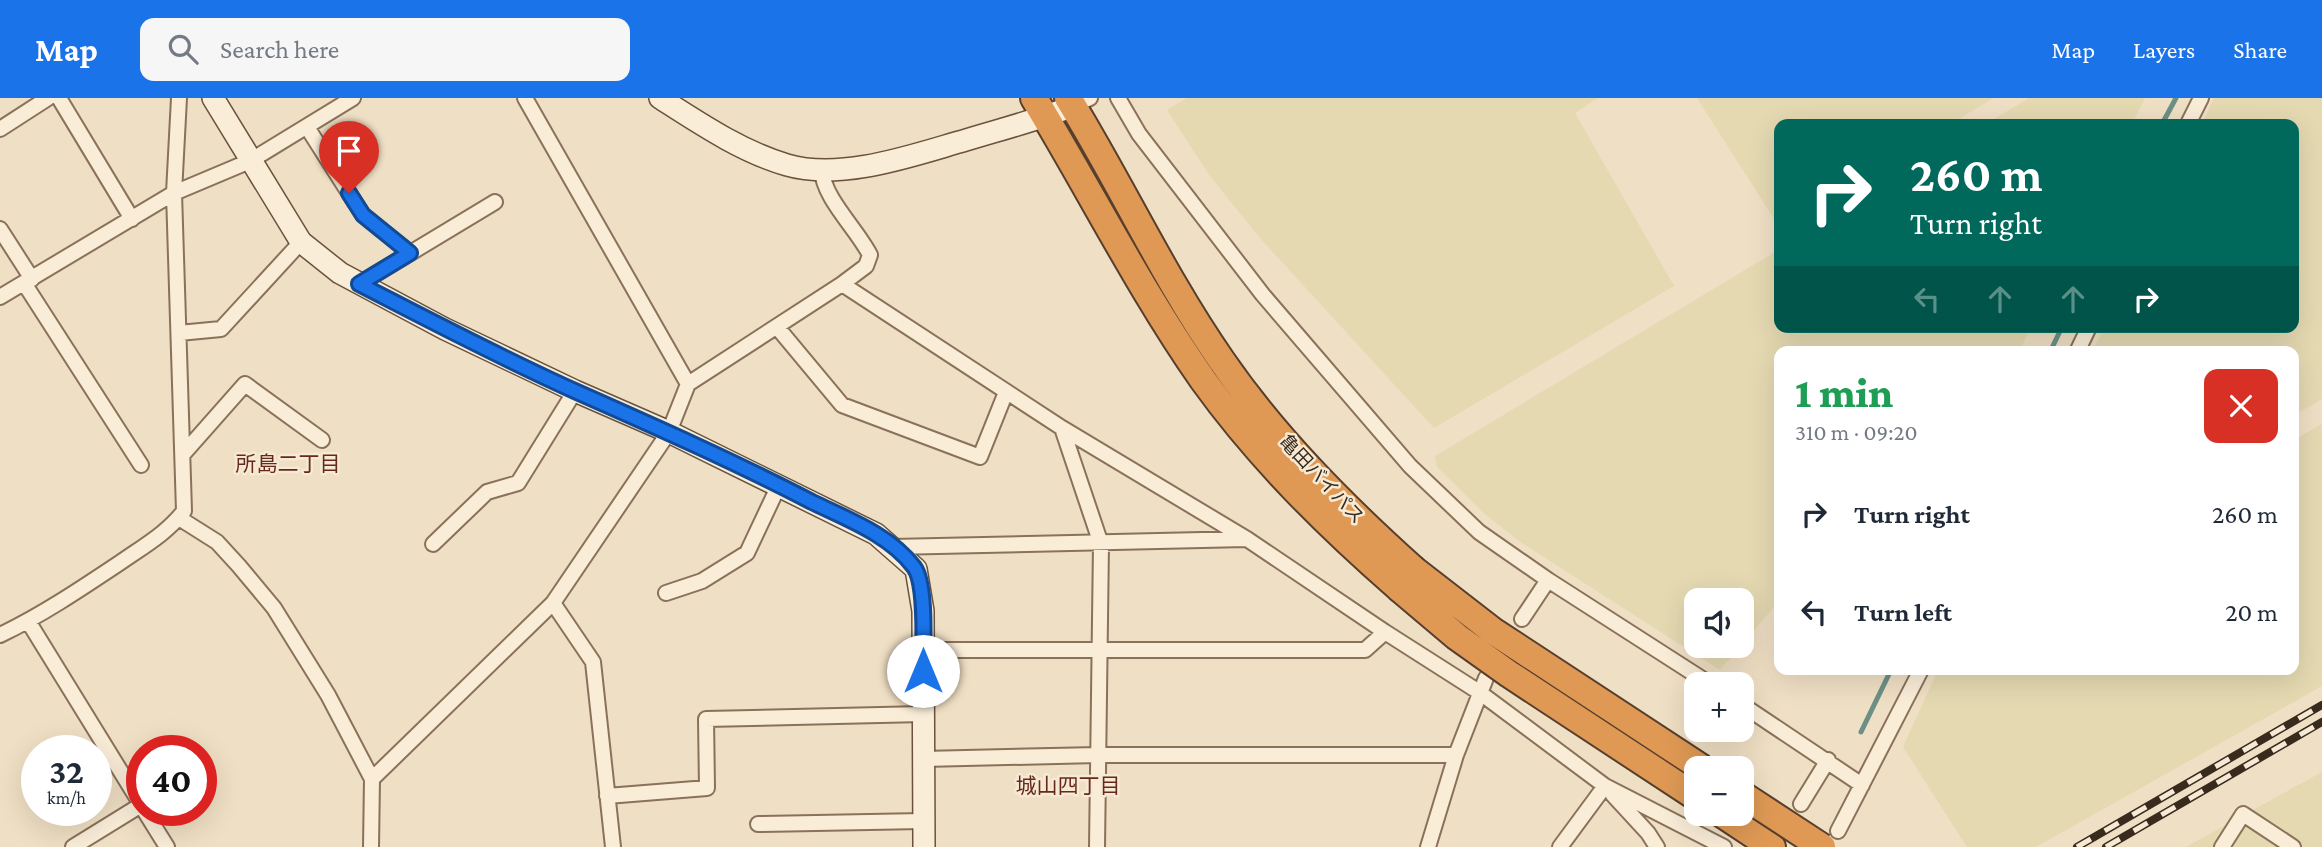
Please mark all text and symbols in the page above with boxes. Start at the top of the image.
search box [140,18,630,81]
icon: search [164,30,202,68]
text: Map [35,31,98,68]
text: Search here [220,35,339,64]
text: Map [2051,36,2095,63]
text: Layers [2133,36,2195,63]
text: Share [2233,36,2287,63]
pin [319,121,379,193]
icon: arrive [330,132,368,170]
icon: right [1795,147,1886,238]
text: 260 m [1910,147,2042,202]
text: Turn right [1910,205,2042,241]
icon: left [1908,280,1946,318]
icon: ahead [1981,280,2019,318]
icon: ahead [2054,280,2092,318]
icon: right [2127,280,2165,318]
text: 1 min [1795,369,1893,416]
button: close [2204,369,2278,443]
text: 310 m · 09:20 [1795,419,1917,445]
street label: 亀田バイパス [1276,430,1368,528]
district label: 所島二丁目 [236,452,341,476]
icon: right [1795,495,1833,533]
text: Turn right [1854,500,1970,529]
text: 260 m [2212,500,2278,529]
map controls [1684,588,1754,826]
button: sound [1684,588,1754,658]
icon: left [1795,593,1833,631]
text: Turn left [1854,598,1952,627]
text: 20 m [2225,598,2278,627]
position arrow [886,634,960,708]
button: + [1684,672,1754,742]
speed limit sign: 40 [126,735,217,826]
text: 32 [49,752,84,791]
button: − [1684,756,1754,826]
district label: 城山四丁目 [1016,774,1121,798]
text: km/h [47,788,86,808]

